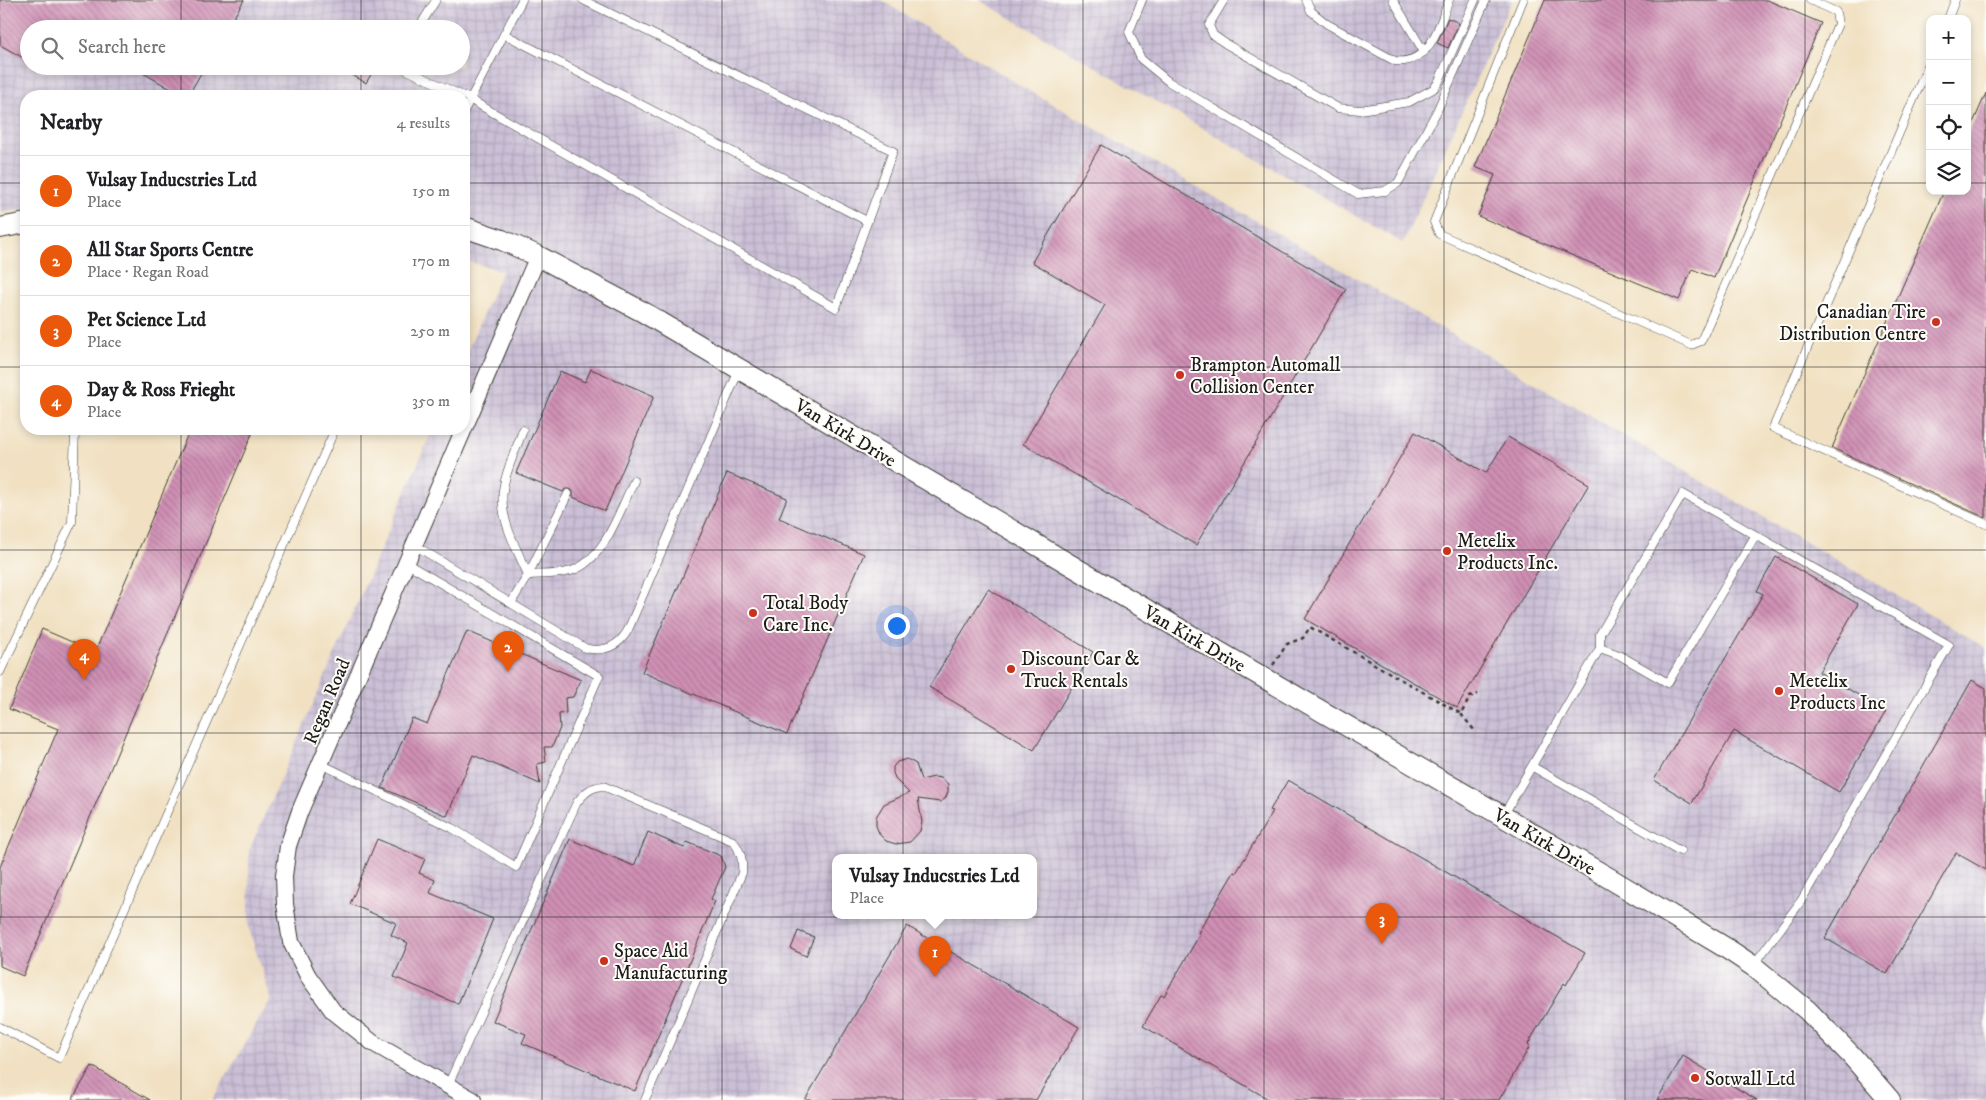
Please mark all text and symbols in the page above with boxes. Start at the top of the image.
map controls [1926,15,1971,195]
button: + [1926,15,1971,60]
search box [20,20,470,75]
icon: search [38,34,66,62]
text: Search here [78,36,166,59]
button: − [1926,60,1971,105]
button: locate [1926,105,1971,150]
text: Nearby [40,110,102,136]
text: 4 results [397,113,450,133]
button: layers [1926,150,1971,195]
text: Vulsay Inducstries Ltd [87,169,257,192]
text: 1 [53,181,59,201]
text: 150 m [412,181,450,201]
text: Place [87,192,121,212]
text: All Star Sports Centre [87,239,253,262]
text: 2 [52,251,60,271]
text: 170 m [412,251,450,271]
text: Place · Regan Road [87,262,209,282]
place label: Canadian Tire Distribution Centre [1779,301,1926,346]
text: Pet Science Ltd [87,309,206,332]
marker: Canadian Tire Distribution Centre [1930,316,1942,328]
text: 3 [53,321,59,341]
text: 250 m [410,321,450,341]
text: Place [87,332,121,352]
place label: Brampton Automall Collision Center [1190,354,1341,399]
marker: Brampton Automall Collision Center [1174,369,1186,381]
text: Day & Ross Frieght [87,379,235,402]
text: 4 [51,391,61,411]
text: 350 m [412,391,450,411]
street label: Van Kirk Drive [790,394,900,473]
text: Place [87,402,121,422]
place label: Metelix Products Inc. [1457,530,1558,575]
marker: Metelix Products Inc. [1441,545,1453,557]
place label: Total Body Care Inc. [763,592,849,637]
street label: Van Kirk Drive [1138,600,1249,678]
marker: Total Body Care Inc. [747,607,759,619]
your location [884,613,910,639]
pin: 2 [492,631,524,672]
pin: 4 [68,639,100,680]
place label: Discount Car & Truck Rentals [1021,648,1140,693]
street label: Regan Road [299,655,356,748]
marker: Discount Car & Truck Rentals [1005,663,1017,675]
place label: Metelix Products Inc [1789,670,1886,715]
marker: Metelix Products Inc [1773,685,1785,697]
street label: Van Kirk Drive [1488,803,1599,881]
popup [832,854,1037,919]
text: Vulsay Inducstries Ltd [850,865,1019,888]
text: Place [850,888,884,908]
pin: 3 [1366,903,1398,944]
pin: 1 [919,936,951,977]
place label: Space Aid Manufacturing [614,940,728,985]
marker: Space Aid Manufacturing [598,955,610,967]
place label: Sotwall Ltd [1705,1068,1796,1091]
marker: Sotwall Ltd [1689,1072,1701,1084]

